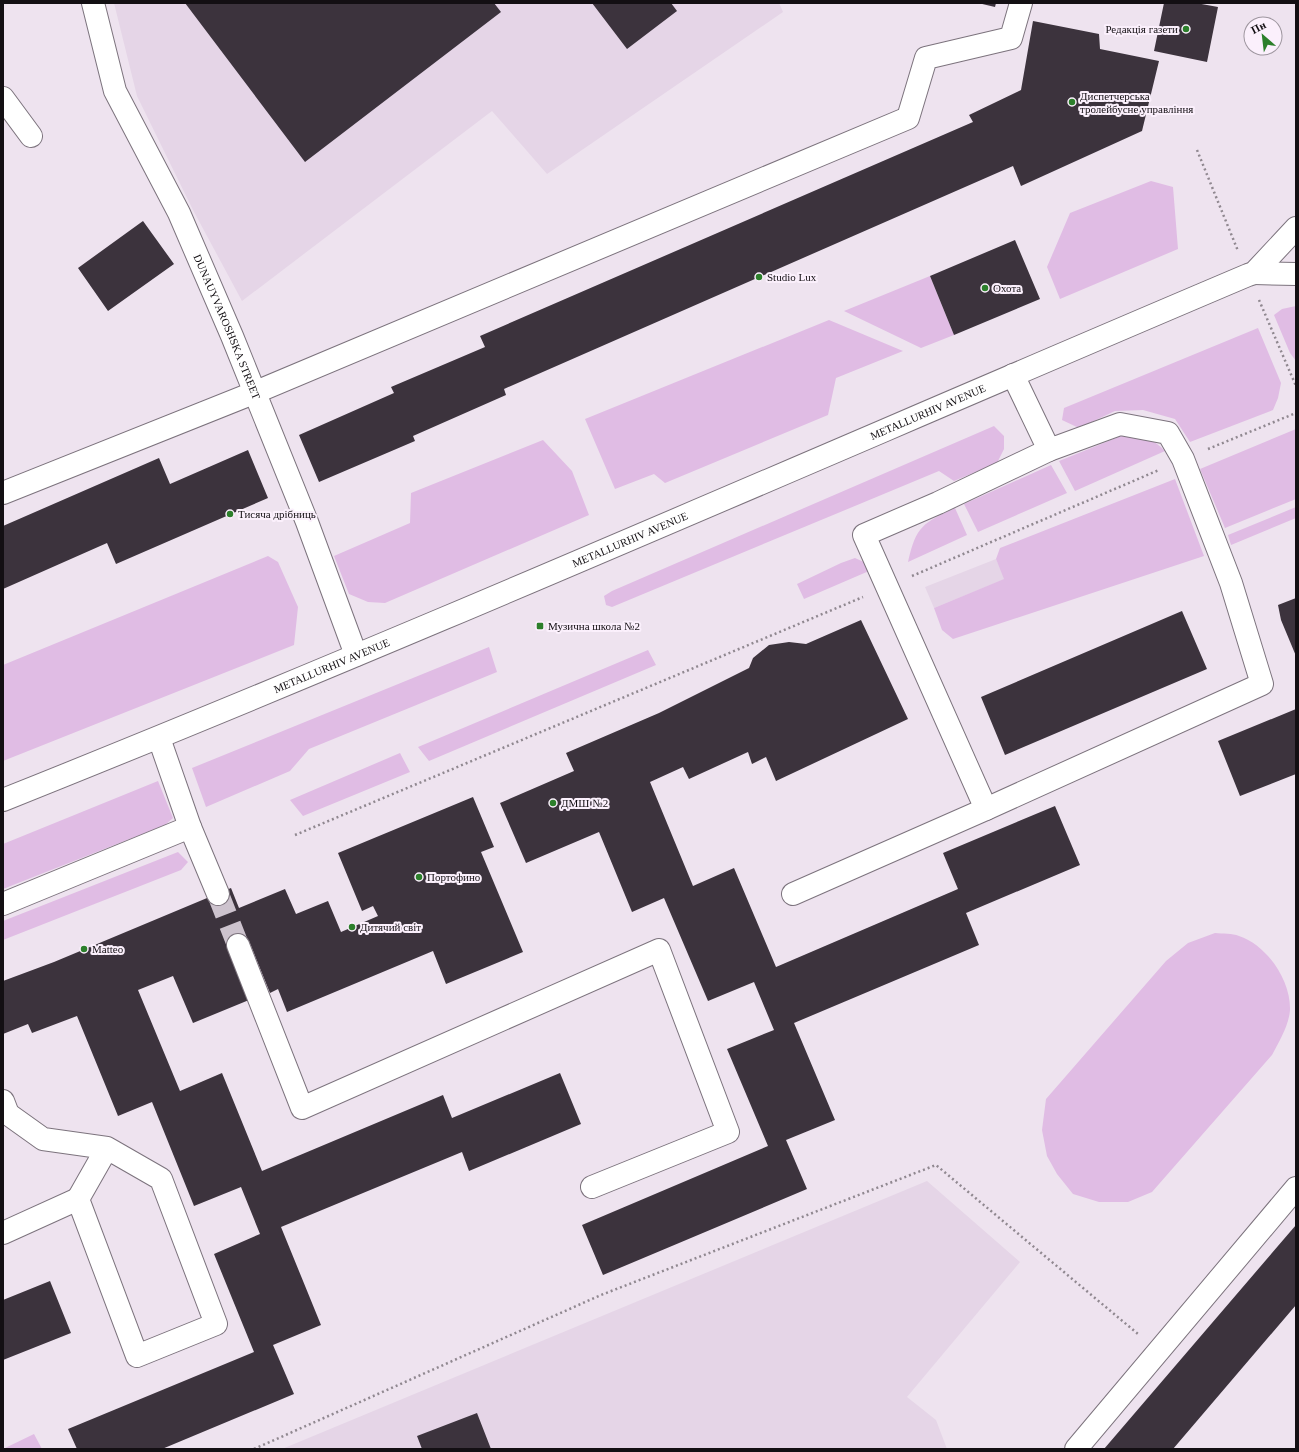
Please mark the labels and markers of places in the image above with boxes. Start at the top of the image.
place label: Редакція газети [1105,23,1178,35]
marker: Редакція газети [1181,24,1191,34]
place label: Диспетчерська тролейбусне управління [1080,90,1193,115]
marker: Диспетчерська тролейбусне управління [1067,97,1077,107]
place label: Studio Lux [767,271,817,283]
marker: Studio Lux [754,272,764,282]
place label: Охота [993,282,1021,294]
marker: Охота [980,283,990,293]
place label: Тисяча дрібниць [238,508,316,520]
marker: Тисяча дрібниць [225,509,235,519]
place label: Музична школа №2 [548,620,640,632]
marker: Музична школа №2 [535,621,545,631]
place label: ДМШ №2 [561,797,608,809]
marker: ДМШ №2 [548,798,558,808]
place label: Портофино [427,871,481,883]
marker: Портофино [414,872,424,882]
place label: Дитячий світ [360,921,421,933]
marker: Дитячий світ [347,922,357,932]
place label: Matteo [92,943,124,955]
marker: Matteo [79,944,89,954]

